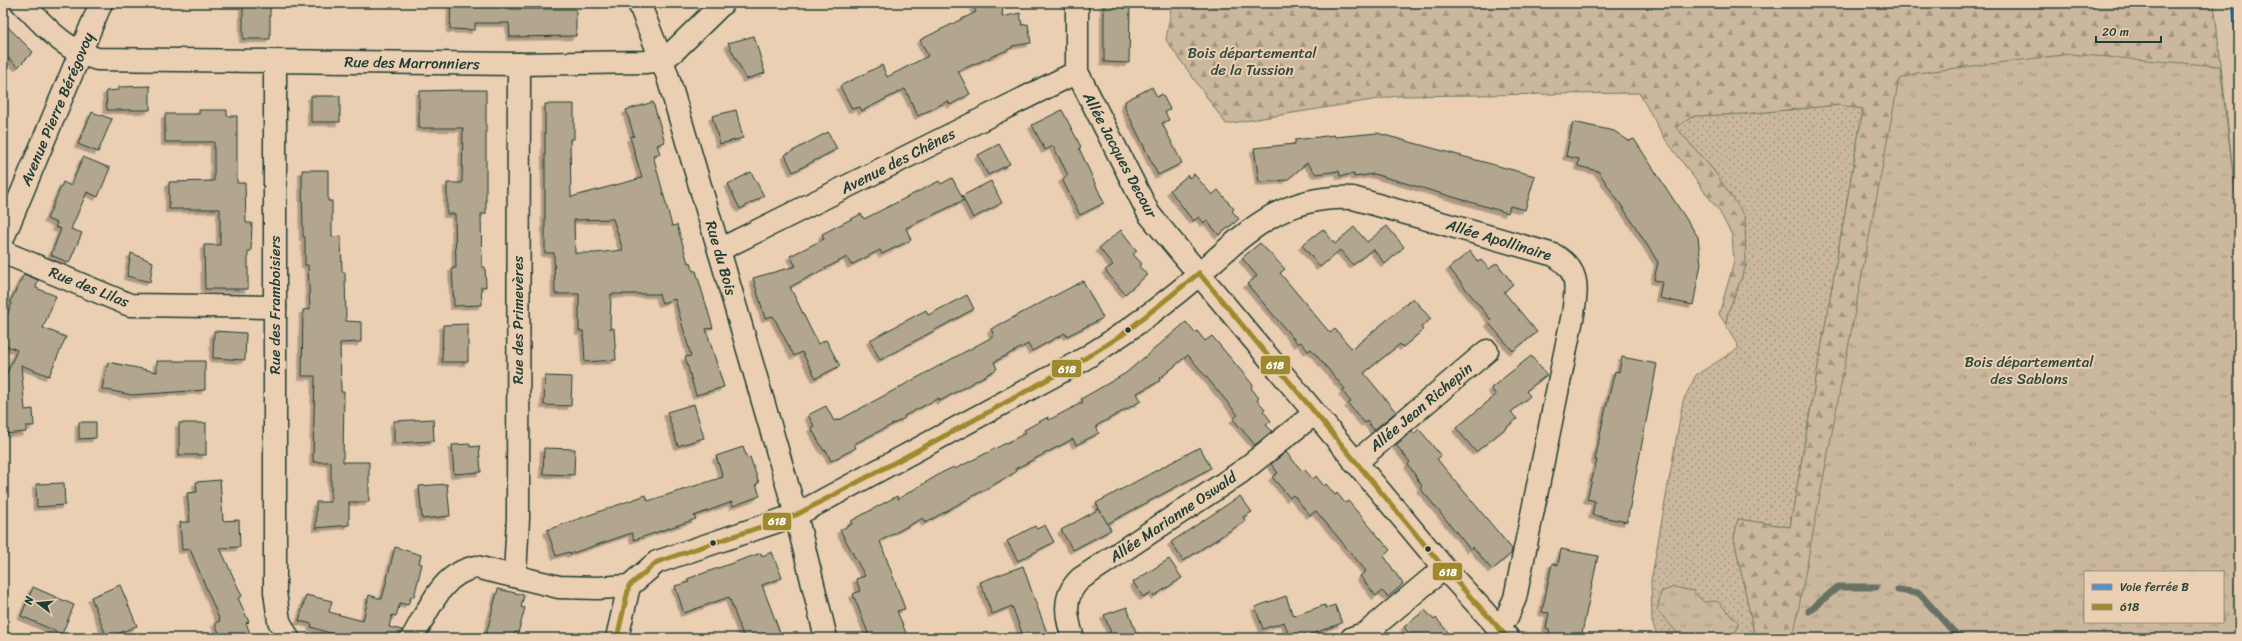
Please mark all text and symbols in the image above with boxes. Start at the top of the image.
scale bar [2096,18,2161,44]
text: 20 m [2102,21,2129,43]
street label: Avenue Pierre Bérégovoy [12,28,101,191]
park label: Bois départemental de la Tussion [1187,40,1317,83]
street label: Rue des Marronniers [344,49,480,77]
street label: Allée Jacques Decour [1075,86,1165,223]
street label: Avenue des Chênes [835,121,960,202]
street label: Allée Apollinaire [1442,211,1555,268]
street label: Rue du Bois [698,218,744,299]
street label: Rue des Framboisiers [262,235,288,374]
street label: Rue des Primevères [505,256,531,384]
street label: Rue des Lilas [45,259,133,315]
unlabelled marker [1123,325,1133,335]
park label: Bois départemental des Sablons [1964,349,2094,392]
line badge: 618 [1260,355,1291,375]
text: 618 [1265,356,1284,375]
street label: Allée Jean Richepin [1363,356,1479,459]
line badge: 618 [1051,359,1082,378]
text: 618 [1057,360,1076,379]
street label: Allée Marianne Oswald [1103,464,1243,570]
line badge: 618 [762,512,792,531]
text: 618 [767,512,786,531]
unlabelled marker [708,538,718,548]
unlabelled marker [1423,544,1433,554]
line badge: 618 [1432,562,1463,581]
text: 618 [1438,563,1457,582]
legend [2084,571,2224,623]
text: Voie ferrée B [2120,576,2189,598]
north arrow [18,583,58,623]
text: N [18,594,39,608]
text: 618 [2120,596,2139,618]

